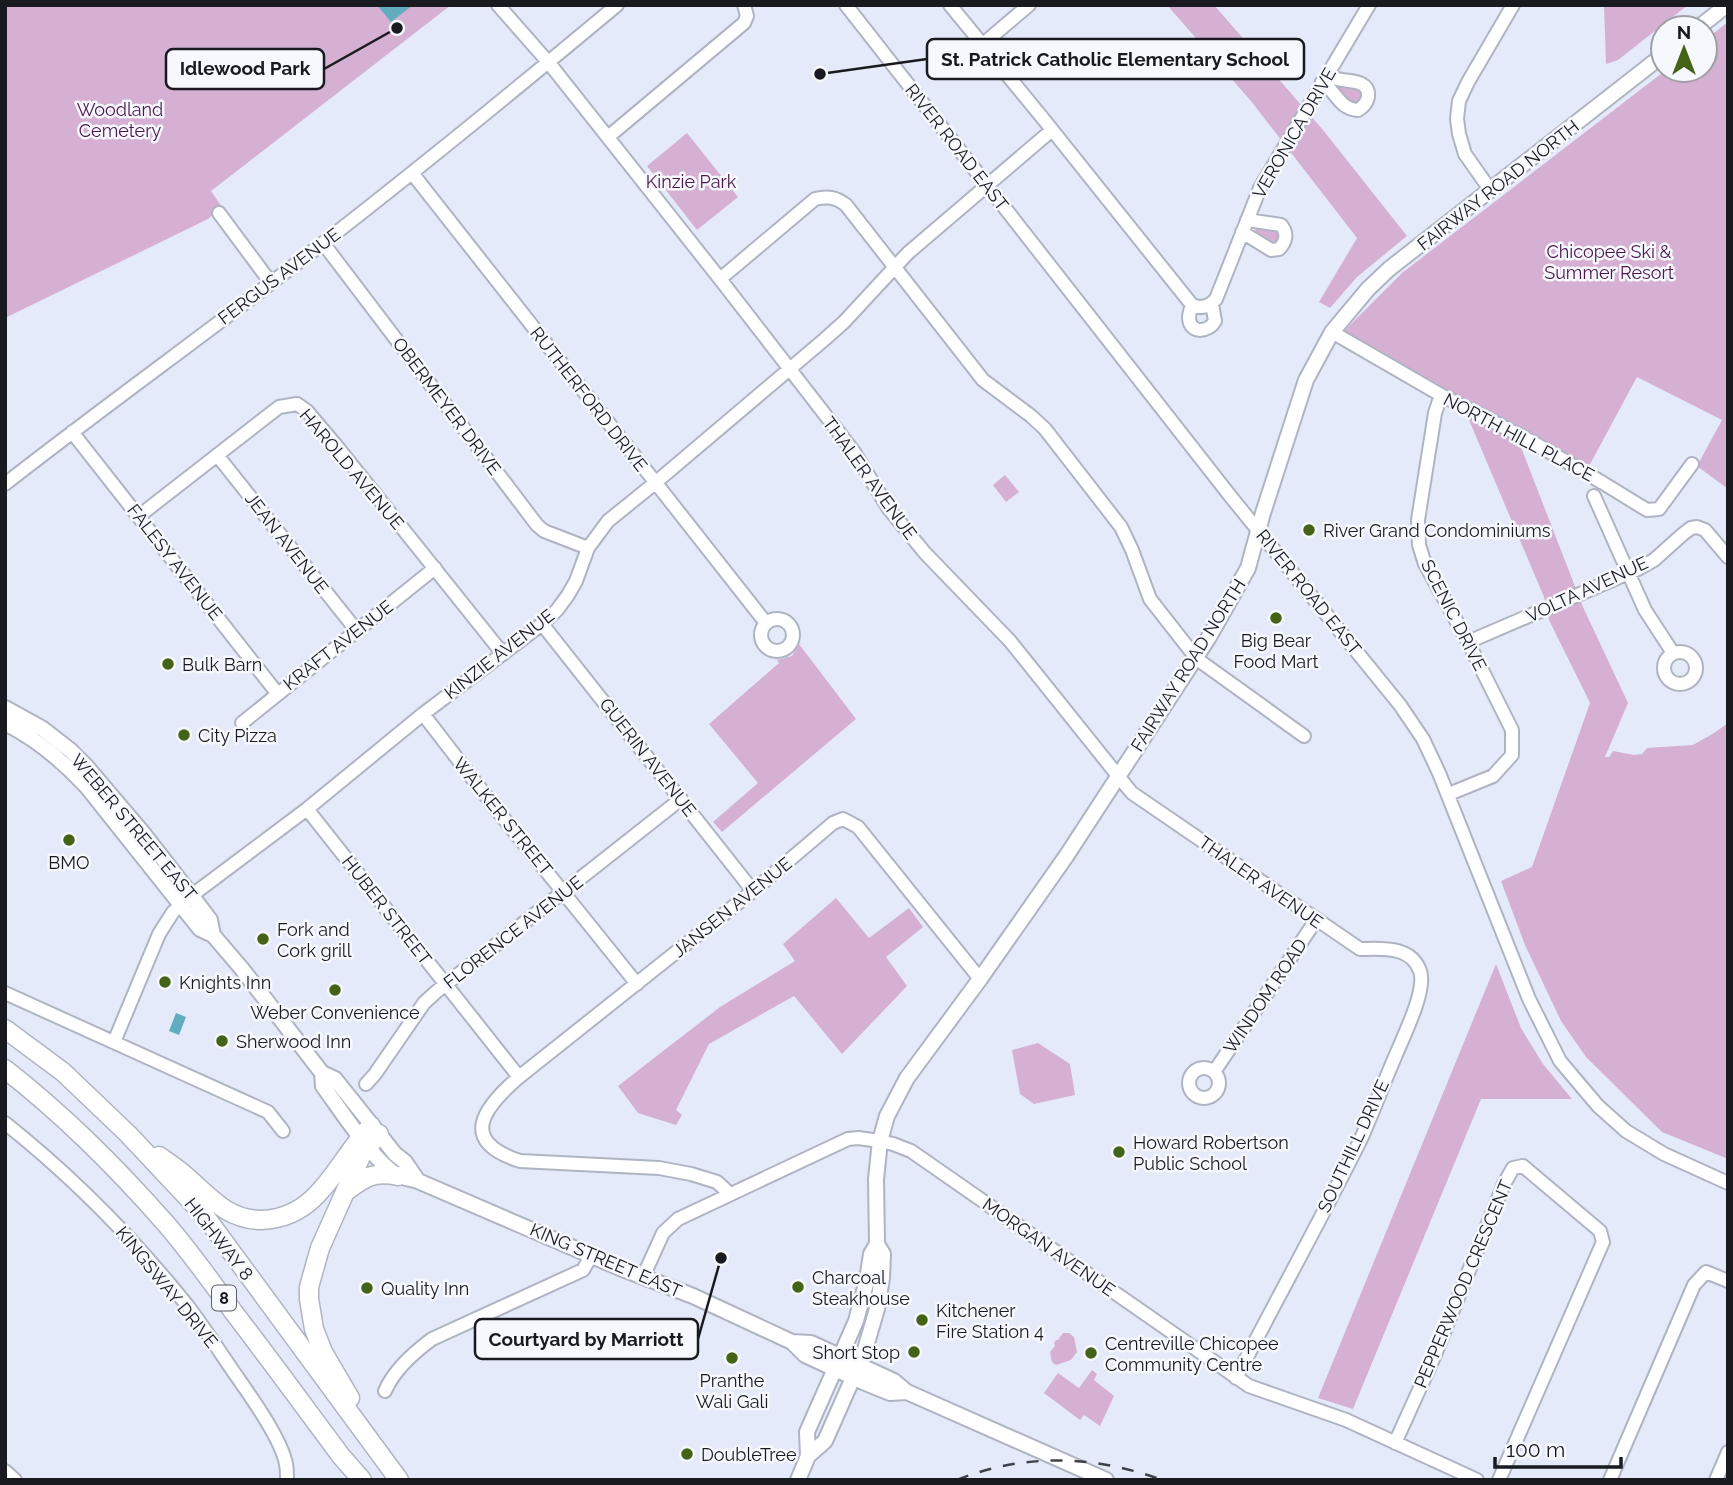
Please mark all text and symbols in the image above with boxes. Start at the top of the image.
north arrow [1649,14,1719,84]
text: N [1677,21,1691,43]
callout: St. Patrick Catholic Elementary School [927,39,1304,79]
text: St. Patrick Catholic Elementary School [941,48,1290,70]
callout: Idlewood Park [166,49,324,89]
text: Idlewood Park [180,57,311,79]
street label: VERONICA DRIVE [1248,64,1340,202]
street label: RIVER ROAD EAST [901,79,1013,215]
park label: Woodland Cemetery [77,99,163,141]
street label: FAIRWAY ROAD NORTH [1413,115,1583,255]
park label: Kinzie Park [646,171,737,192]
street label: FERGUS AVENUE [214,223,344,329]
park label: Chicopee Ski & Summer Resort [1544,241,1674,283]
street label: RUTHERFORD DRIVE [526,323,652,475]
street label: OBERMEYER DRIVE [389,333,505,479]
street label: NORTH HILL PLACE [1440,388,1598,486]
street label: HAROLD AVENUE [295,404,409,534]
street label: THALER AVENUE [818,413,922,543]
street label: JEAN AVENUE [241,488,333,598]
street label: FALESY AVENUE [123,500,227,624]
place label: River Grand Condominiums [1323,520,1551,541]
marker: River Grand Condominiums [1301,522,1317,538]
street label: RIVER ROAD EAST [1252,525,1366,659]
street label: VOLTA AVENUE [1523,552,1651,626]
street label: SCENIC DRIVE [1417,556,1491,674]
street label: FAIRWAY ROAD NORTH [1126,575,1250,755]
street label: KRAFT AVENUE [279,596,397,694]
street label: KINZIE AVENUE [440,605,558,703]
marker: Big Bear Food Mart [1268,610,1284,626]
place label: Big Bear Food Mart [1233,630,1319,672]
place label: Bulk Barn [182,654,262,675]
marker: Bulk Barn [160,656,176,672]
street label: GUERIN AVENUE [595,694,701,820]
place label: City Pizza [198,725,277,746]
marker: City Pizza [176,727,192,743]
street label: WEBER STREET EAST [67,750,201,904]
street label: WALKER STREET [449,753,557,879]
street label: THALER AVENUE [1195,831,1327,933]
marker: BMO [61,832,77,848]
street label: HUBER STREET [338,851,436,969]
place label: BMO [48,852,90,873]
street label: JANSEN AVENUE [668,853,796,961]
street label: FLORENCE AVENUE [439,871,587,993]
place label: Fork and Cork grill [277,919,352,961]
marker: Fork and Cork grill [255,931,271,947]
street label: WINDOM ROAD [1219,935,1311,1057]
place label: Knights Inn [179,972,271,993]
marker: Knights Inn [157,974,173,990]
marker: Weber Convenience [327,982,343,998]
place label: Weber Convenience [250,1002,420,1023]
place label: Sherwood Inn [236,1031,351,1052]
marker: Sherwood Inn [214,1033,230,1049]
street label: SOUTHILL DRIVE [1313,1076,1393,1216]
place label: Howard Robertson Public School [1133,1132,1289,1174]
marker: Howard Robertson Public School [1111,1144,1127,1160]
street label: PEPPERWOOD CRESCENT [1410,1177,1516,1391]
street label: MORGAN AVENUE [979,1193,1119,1301]
street label: HIGHWAY 8 [180,1194,258,1284]
street label: KING STREET EAST [527,1219,685,1301]
street label: KINGSWAY DRIVE [112,1222,222,1352]
place label: Charcoal Steakhouse [812,1267,910,1309]
place label: Quality Inn [381,1278,469,1299]
marker: Charcoal Steakhouse [790,1279,806,1295]
marker: Quality Inn [359,1280,375,1296]
road number: 8 [212,1286,236,1310]
place label: Kitchener Fire Station 4 [936,1300,1044,1342]
marker: Kitchener Fire Station 4 [914,1312,930,1328]
callout: Courtyard by Marriott [475,1319,698,1359]
text: Courtyard by Marriott [489,1328,684,1350]
place label: Centreville Chicopee Community Centre [1105,1333,1279,1375]
place label: Short Stop [812,1342,900,1363]
marker: Short Stop [906,1344,922,1360]
marker: Centreville Chicopee Community Centre [1083,1345,1099,1361]
marker: Pranthe Wali Gali [724,1350,740,1366]
place label: Pranthe Wali Gali [696,1370,768,1412]
scale bar [1495,1426,1621,1470]
text: 100 m [1506,1437,1565,1462]
place label: DoubleTree [701,1444,797,1465]
marker: DoubleTree [679,1446,695,1462]

